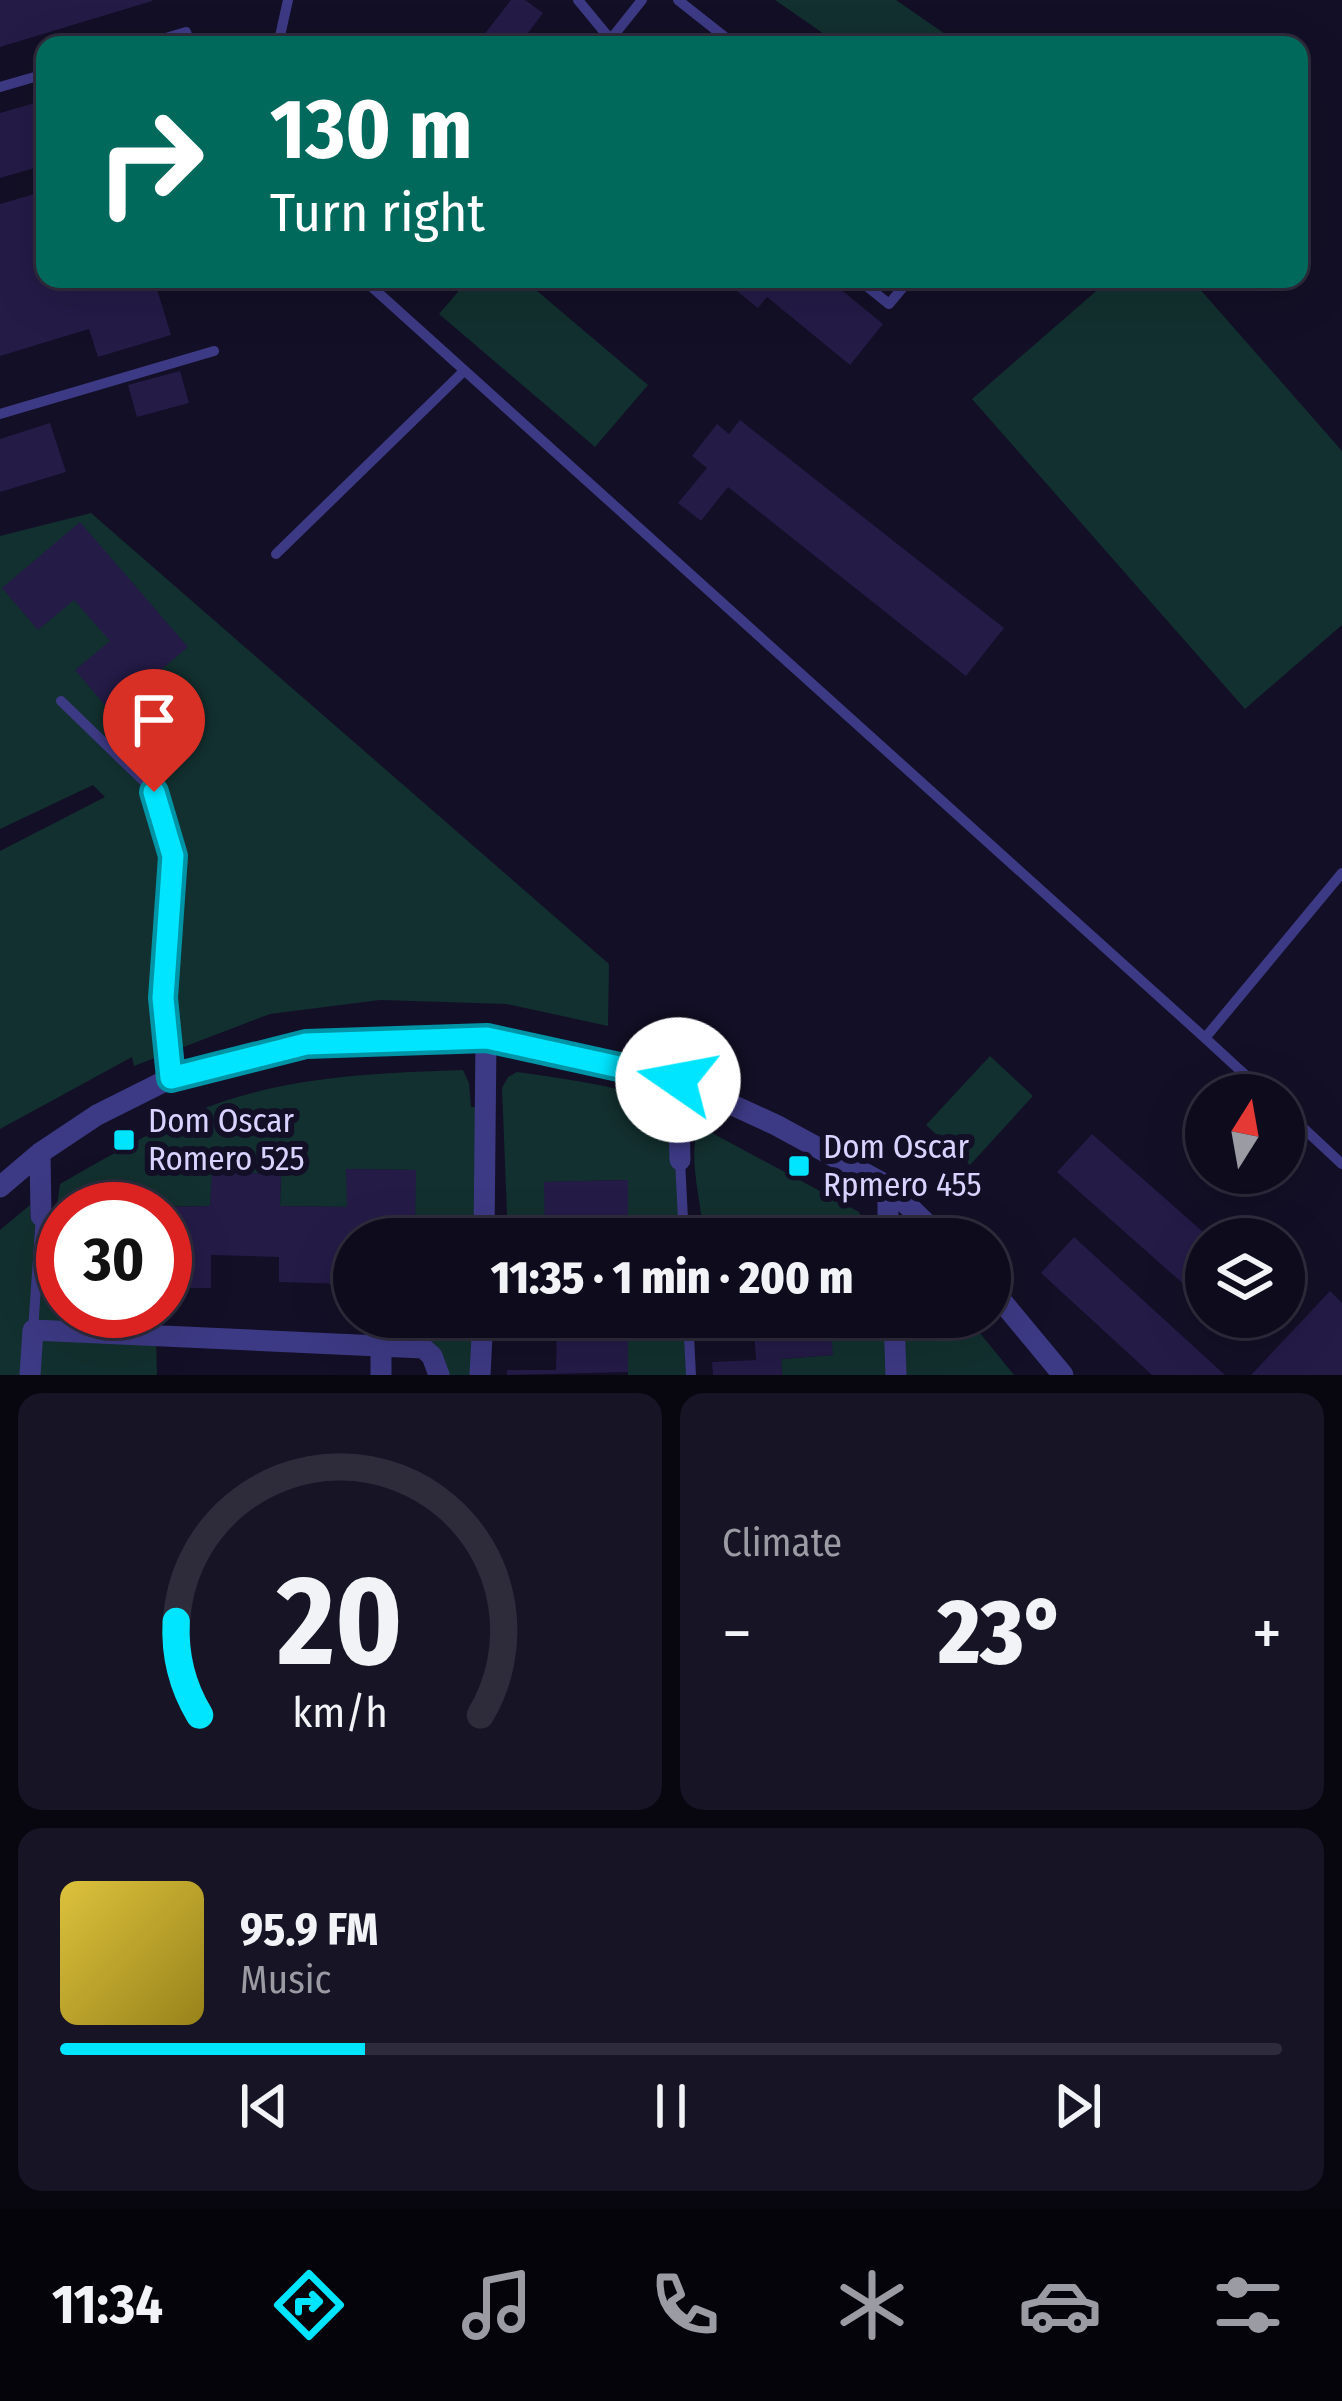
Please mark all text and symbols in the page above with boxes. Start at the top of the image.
text: 130 m [270,79,473,180]
icon: right [72,84,228,240]
text: Turn right [270,181,485,245]
pin [103,669,205,792]
icon: arrive [121,687,187,753]
position arrow [615,1017,741,1143]
north arrow [1185,1074,1305,1194]
map controls [1185,1074,1305,1338]
place label: Dom Oscar Romero 525 [148,1101,305,1179]
marker: Dom Oscar Romero 525 [111,1127,137,1153]
place label: Dom Oscar Rpmero 455 [823,1127,982,1205]
marker: Dom Oscar Rpmero 455 [786,1153,812,1179]
speed limit sign: 30 [36,1182,192,1338]
button: layers [1185,1218,1305,1338]
text: 11:35 · 1 min · 200 m [491,1251,853,1305]
text: Climate [722,1520,842,1566]
text: 20 [276,1547,403,1697]
text: 23° [938,1579,1066,1687]
text: − [722,1594,752,1673]
text: + [1252,1594,1282,1673]
text: km/h [292,1686,388,1737]
text: 95.9 FM [240,1903,378,1957]
text: Music [240,1957,331,2003]
icon: previous [231,2073,297,2139]
icon: pause [638,2073,704,2139]
icon: next [1045,2073,1111,2139]
icon: directions [267,2263,351,2347]
icon: music [455,2263,539,2347]
icon: phone [643,2263,727,2347]
icon: climate [830,2263,914,2347]
icon: car [1018,2263,1102,2347]
icon: filters [1206,2263,1290,2347]
text: 11:34 [52,2273,163,2337]

